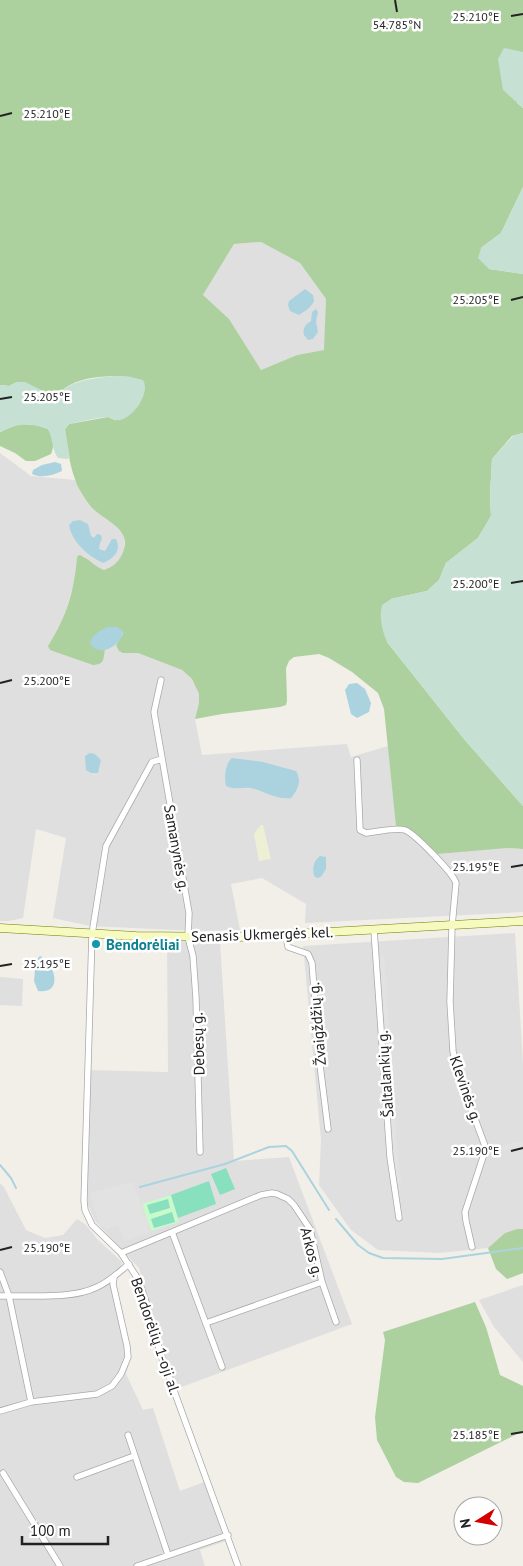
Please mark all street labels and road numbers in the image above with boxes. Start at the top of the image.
street label: Samanynės g. [160,803,194,893]
street label: Senasis Ukmergės kel. [191,922,333,946]
street label: Žvaigždžių g. [304,982,330,1066]
street label: Debesų g. [187,1012,209,1076]
street label: Šaltalankių g. [372,1030,398,1118]
street label: Klevinės g. [446,1053,486,1125]
street label: Arkos g. [296,1225,328,1279]
street label: Bendorėlių 1-oji al. [127,1275,185,1397]

